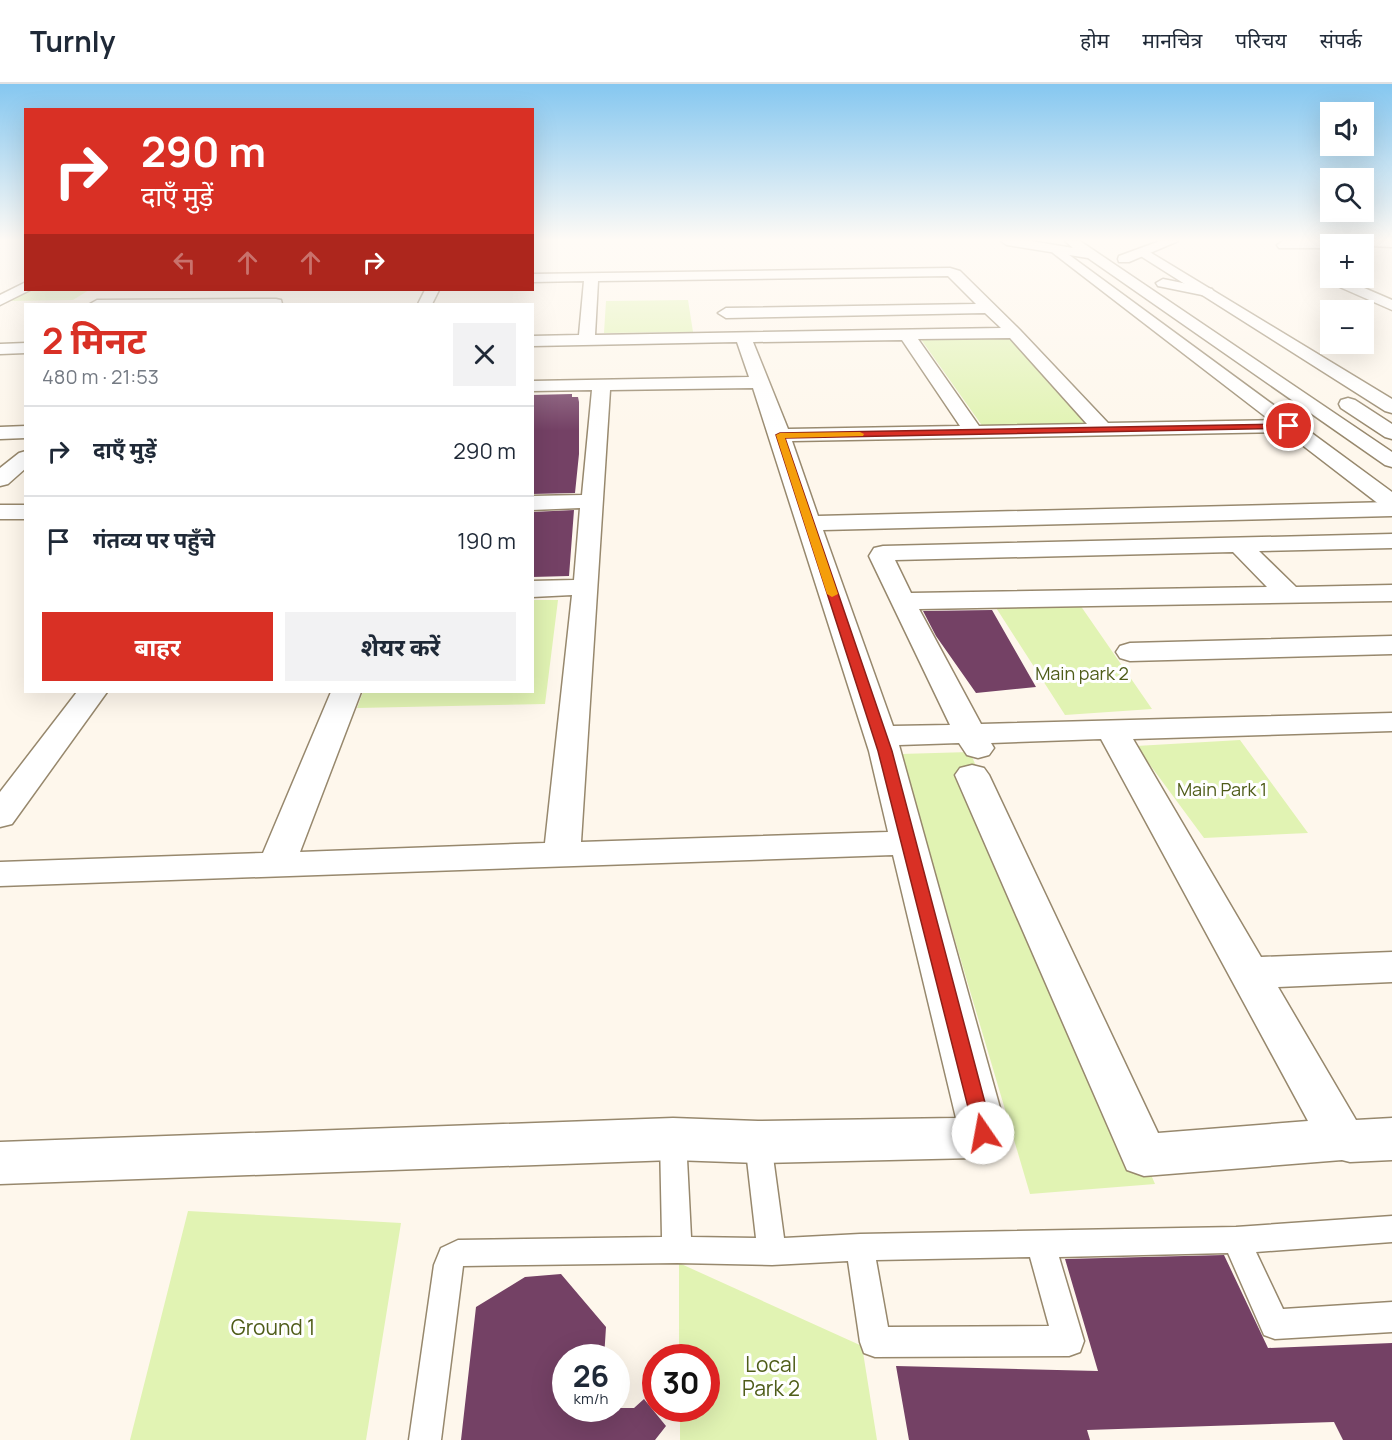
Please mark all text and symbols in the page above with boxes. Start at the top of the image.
text: Turnly [30,22,115,60]
text: होम [1080,26,1109,54]
text: मानचित्र [1142,26,1202,54]
text: परिचय [1235,26,1287,54]
text: संपर्क [1320,26,1362,54]
map controls [1320,102,1374,354]
button: sound [1320,102,1374,156]
text: 290 m [141,122,266,180]
icon: right [42,132,120,210]
button: search [1320,168,1374,222]
text: दाएँ मुड़ें [141,177,213,214]
button: + [1320,234,1374,288]
icon: left [168,246,201,279]
icon: ahead [231,246,264,279]
icon: ahead [294,246,327,279]
icon: right [357,246,390,279]
button: − [1320,300,1374,354]
text: 2 मिनट [42,316,146,365]
button: close [453,323,516,386]
text: 480 m · 21:53 [42,363,159,390]
pin [1263,400,1314,451]
icon: arrive [1272,409,1305,442]
icon: right [42,435,75,468]
text: दाएँ मुड़ें [93,435,156,465]
text: 290 m [453,436,516,466]
icon: arrive [42,525,75,558]
text: गंतव्य पर पहुँचे [93,525,215,555]
text: 190 m [457,526,516,556]
button: बाहर [42,612,273,681]
button: शेयर करें [285,612,516,681]
park label: Main park 2 [1035,661,1129,685]
park label: Main Park 1 [1177,777,1267,801]
position arrow [951,1101,1015,1165]
park label: Ground 1 [231,1313,315,1341]
speed limit sign: 30 [642,1344,720,1422]
park label: Local Park 2 [742,1350,800,1402]
text: 26 [573,1355,609,1396]
text: km/h [574,1388,608,1409]

